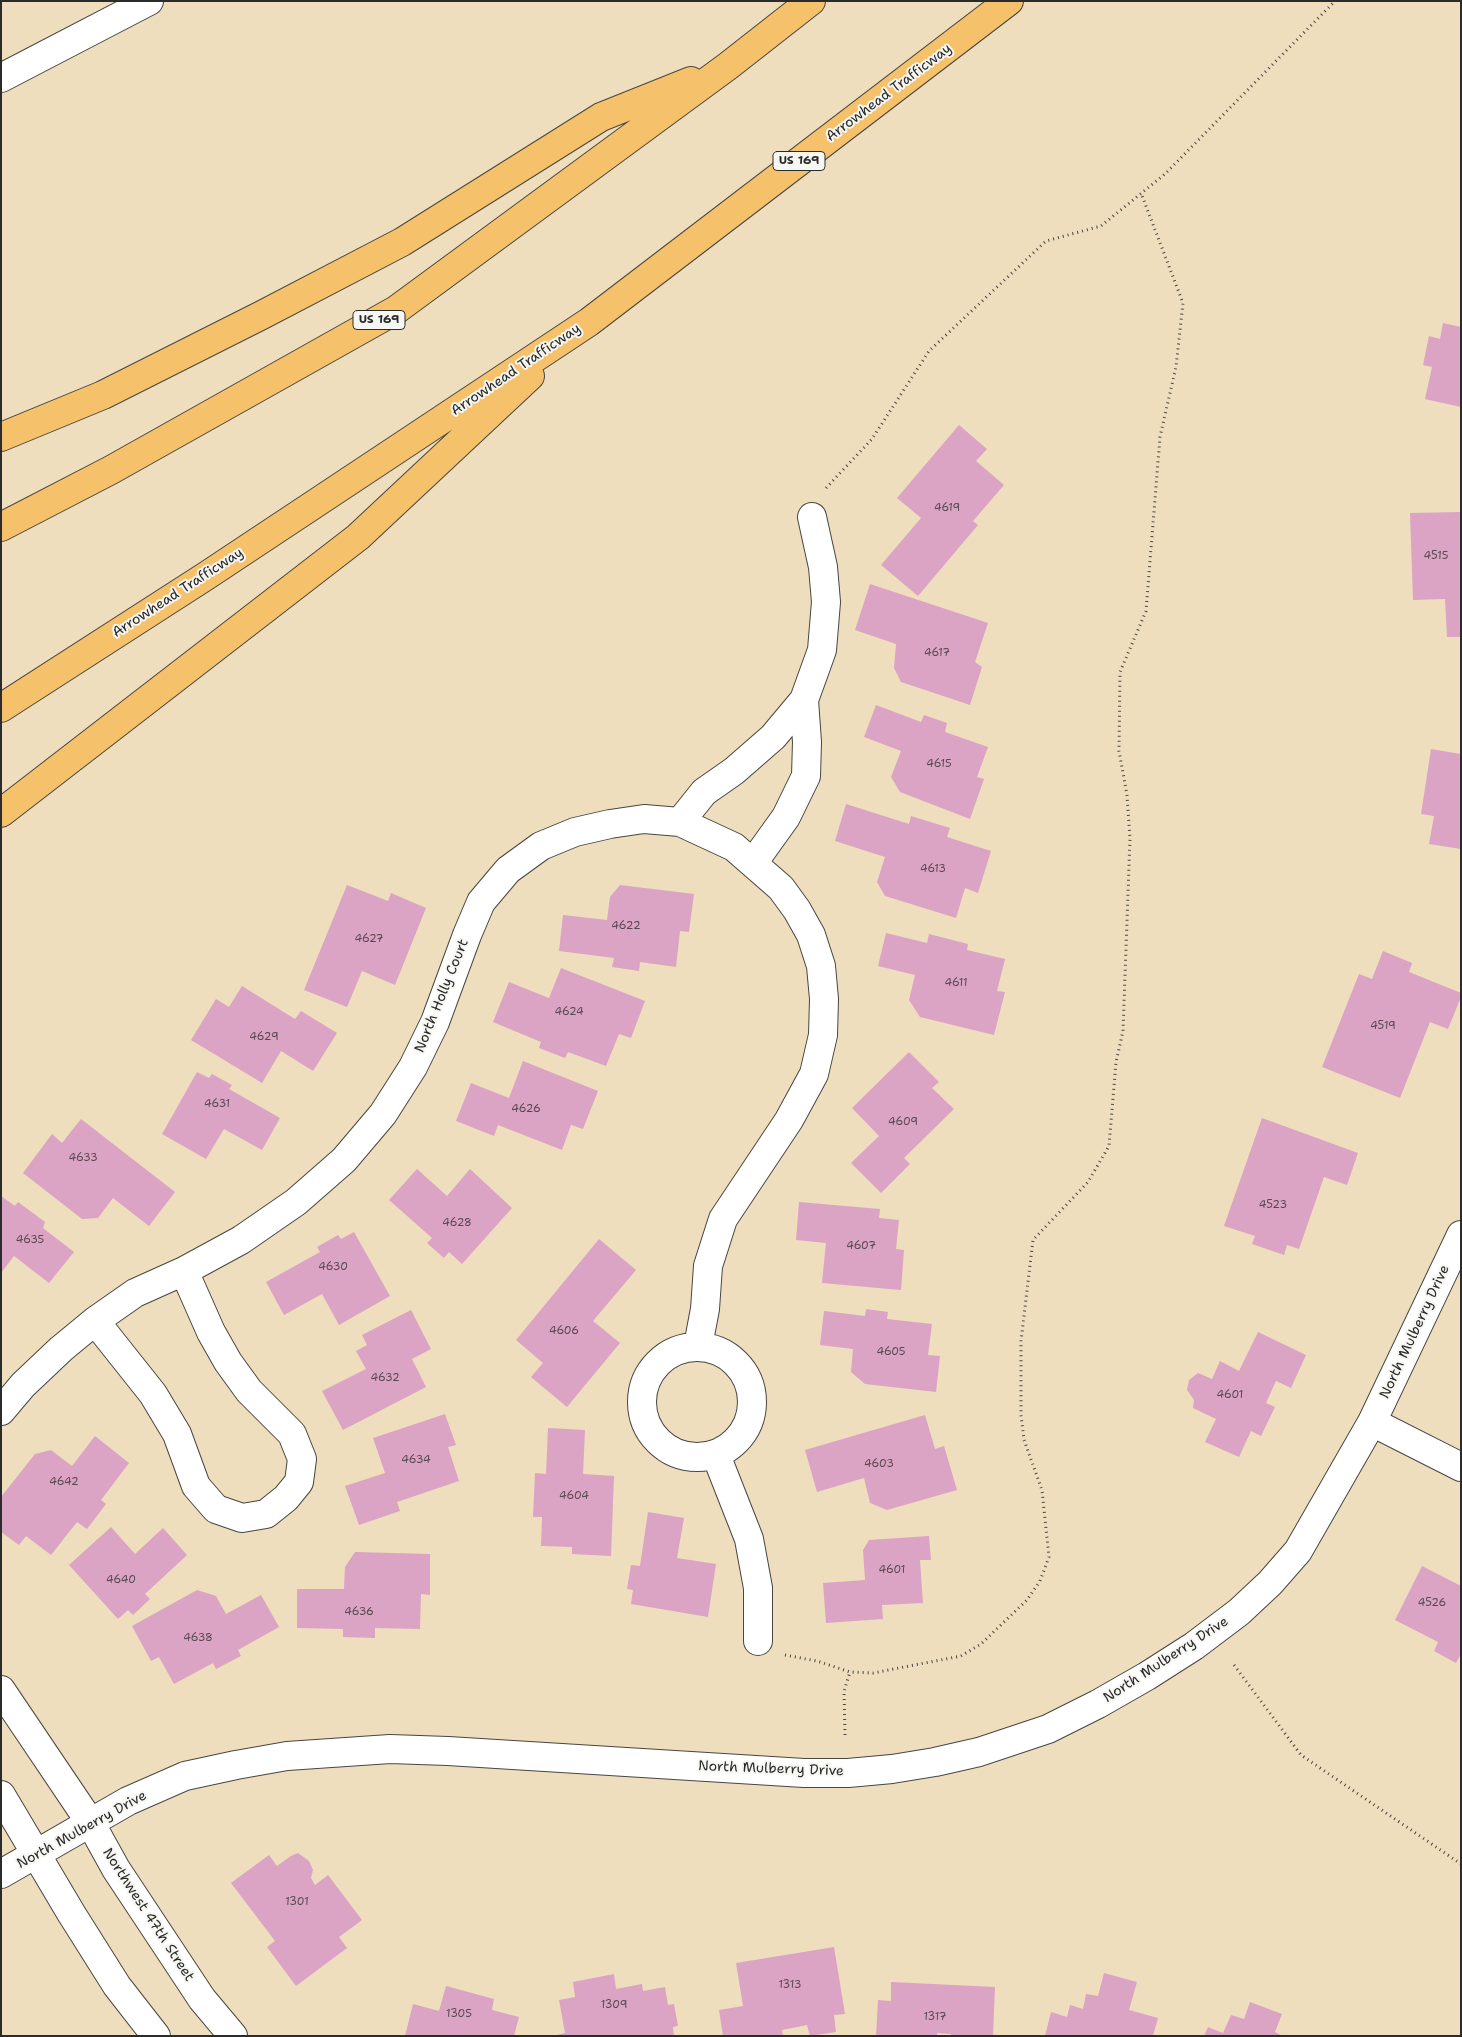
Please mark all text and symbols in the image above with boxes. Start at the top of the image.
street label: Arrowhead Trafficway [823,40,955,146]
road number: US 169 [773,152,825,170]
road number: US 169 [353,310,405,330]
street label: Arrowhead Trafficway [448,320,584,420]
house number: 4619 [934,501,960,515]
street label: Arrowhead Trafficway [109,544,247,642]
house number: 4515 [1424,549,1448,563]
house number: 4617 [924,646,950,660]
house number: 4615 [926,757,952,771]
house number: 4613 [920,862,946,876]
house number: 4622 [611,919,641,933]
house number: 4627 [354,932,384,946]
street label: North Holly Court [412,937,472,1055]
house number: 4611 [944,976,968,990]
house number: 4624 [554,1005,584,1019]
house number: 4519 [1370,1019,1396,1033]
house number: 4629 [249,1030,279,1044]
house number: 4631 [204,1097,230,1111]
house number: 4626 [511,1102,541,1116]
house number: 4609 [888,1115,918,1129]
house number: 4633 [68,1151,98,1165]
house number: 4523 [1259,1198,1287,1212]
house number: 4628 [442,1216,472,1230]
house number: 4635 [16,1233,44,1247]
house number: 4607 [846,1239,876,1253]
house number: 4630 [318,1260,348,1274]
street label: North Mulberry Drive [1377,1262,1453,1402]
house number: 4606 [549,1324,579,1338]
house number: 4605 [876,1345,906,1359]
house number: 4632 [370,1371,400,1385]
house number: 4601 [1217,1388,1243,1402]
house number: 4634 [401,1453,431,1467]
house number: 4603 [864,1457,894,1471]
house number: 4642 [49,1475,79,1489]
house number: 4604 [559,1489,589,1503]
house number: 4601 [879,1563,905,1577]
house number: 4640 [106,1573,136,1587]
house number: 4526 [1418,1596,1446,1610]
house number: 4636 [344,1605,374,1619]
street label: North Mulberry Drive [1100,1613,1232,1707]
house number: 4638 [183,1631,213,1645]
street label: North Mulberry Drive [698,1758,844,1780]
street label: North Mulberry Drive [14,1787,150,1873]
street label: Northwest 47th Street [99,1845,197,1985]
house number: 1301 [285,1895,309,1909]
house number: 1313 [779,1978,801,1992]
house number: 1309 [601,1998,627,2012]
house number: 1305 [446,2007,472,2021]
house number: 1317 [924,2010,946,2024]

